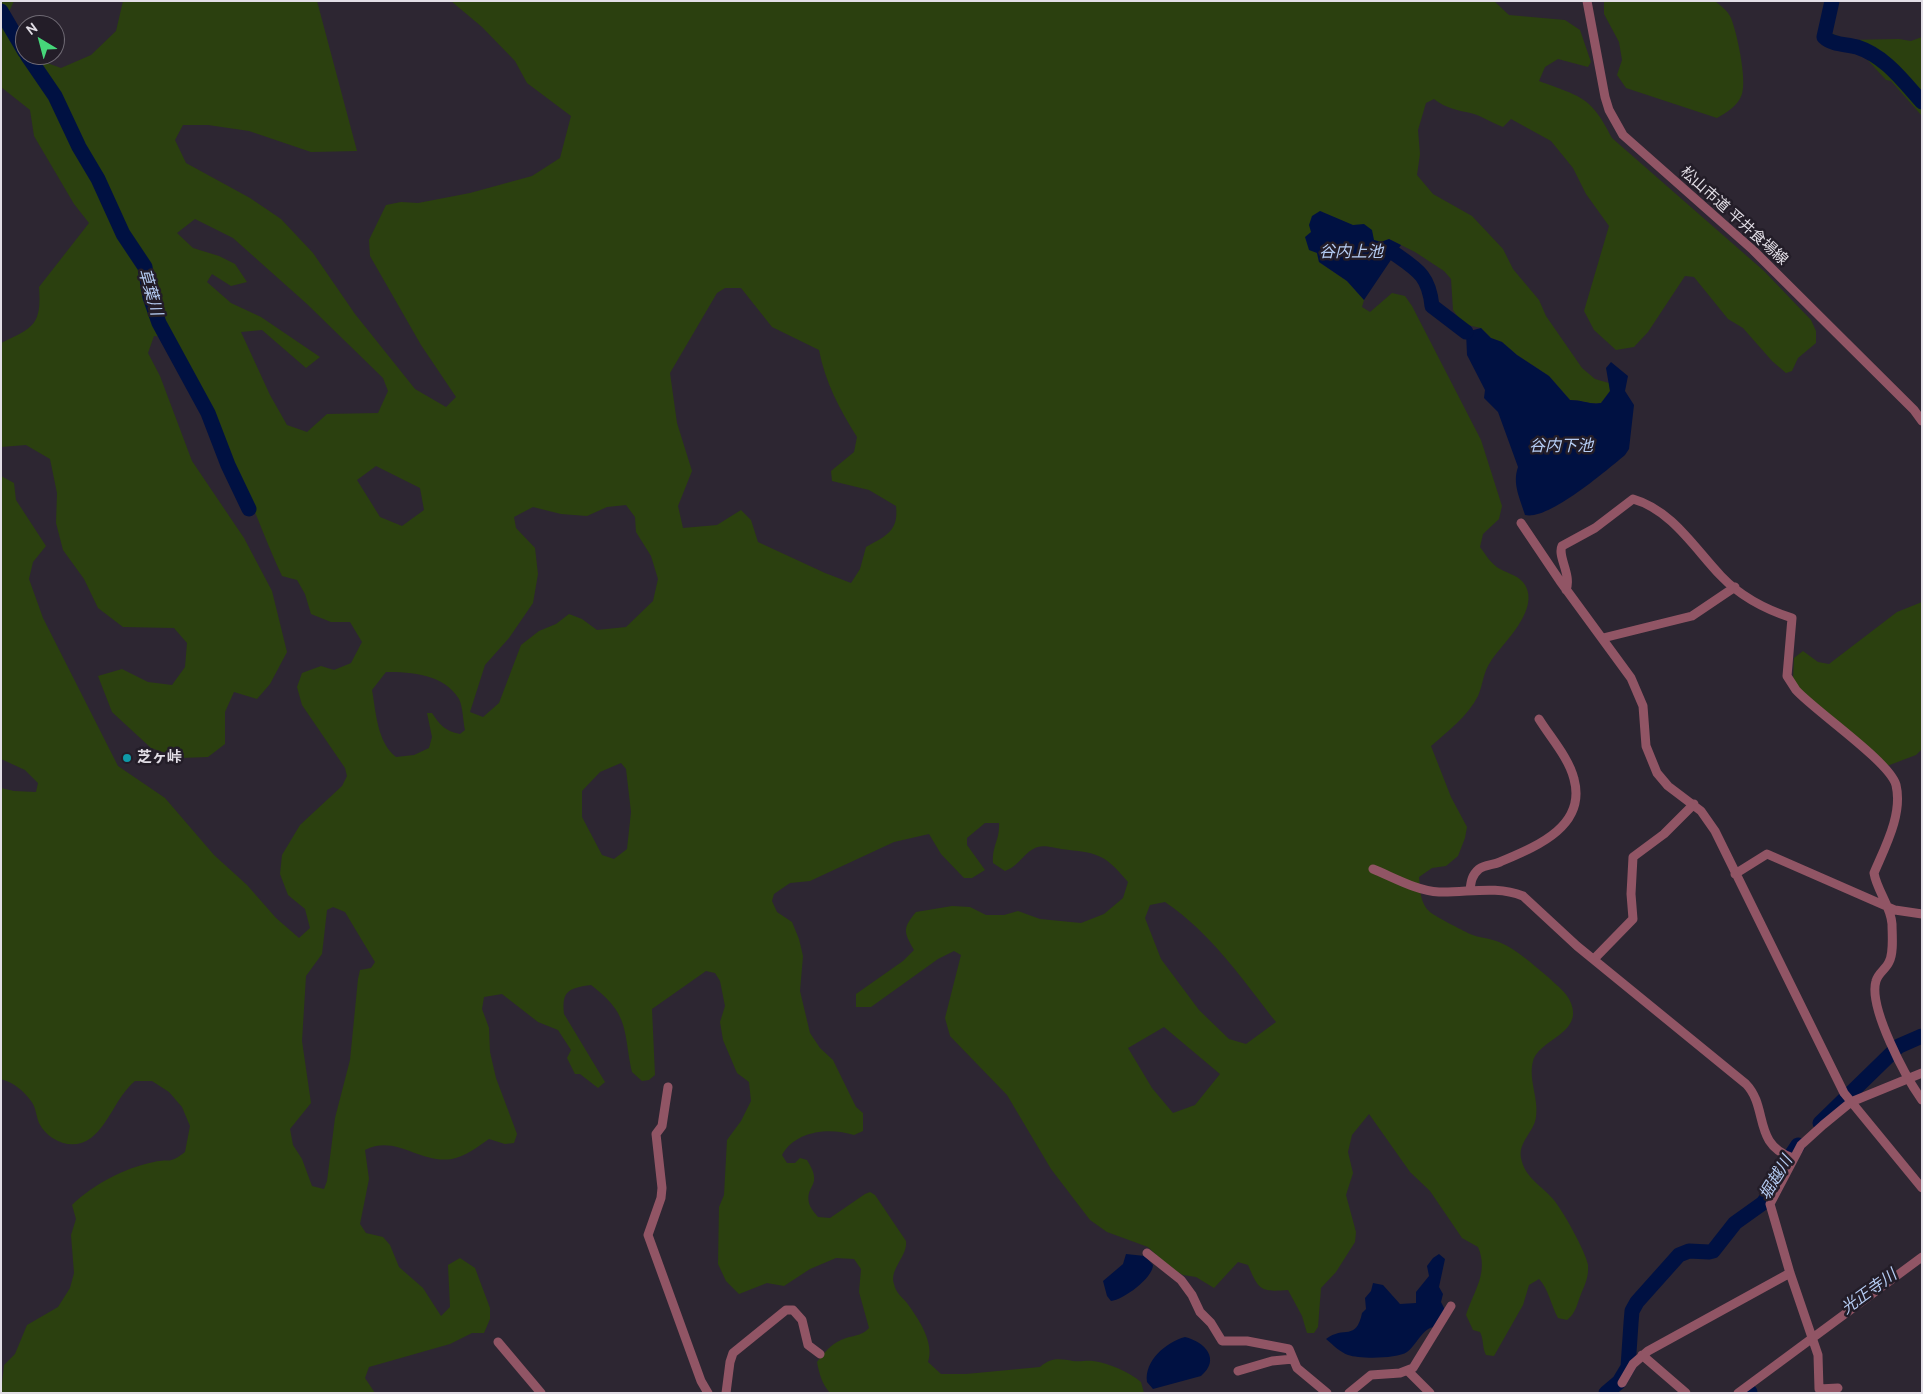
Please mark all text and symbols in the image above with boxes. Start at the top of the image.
north arrow [15,15,65,65]
text: N [22,19,41,39]
street label: 松山市道 平井食場線 [1677,163,1791,269]
water label: 谷内上池 [1319,242,1383,262]
water label: 草葉川 [134,266,166,318]
water label: 谷内下池 [1529,436,1593,456]
place label: 芝ヶ峠 [137,749,182,767]
marker: 芝ヶ峠 [121,752,133,764]
water label: 堀越川 [1755,1152,1797,1204]
water label: 光正寺川 [1837,1265,1901,1319]

